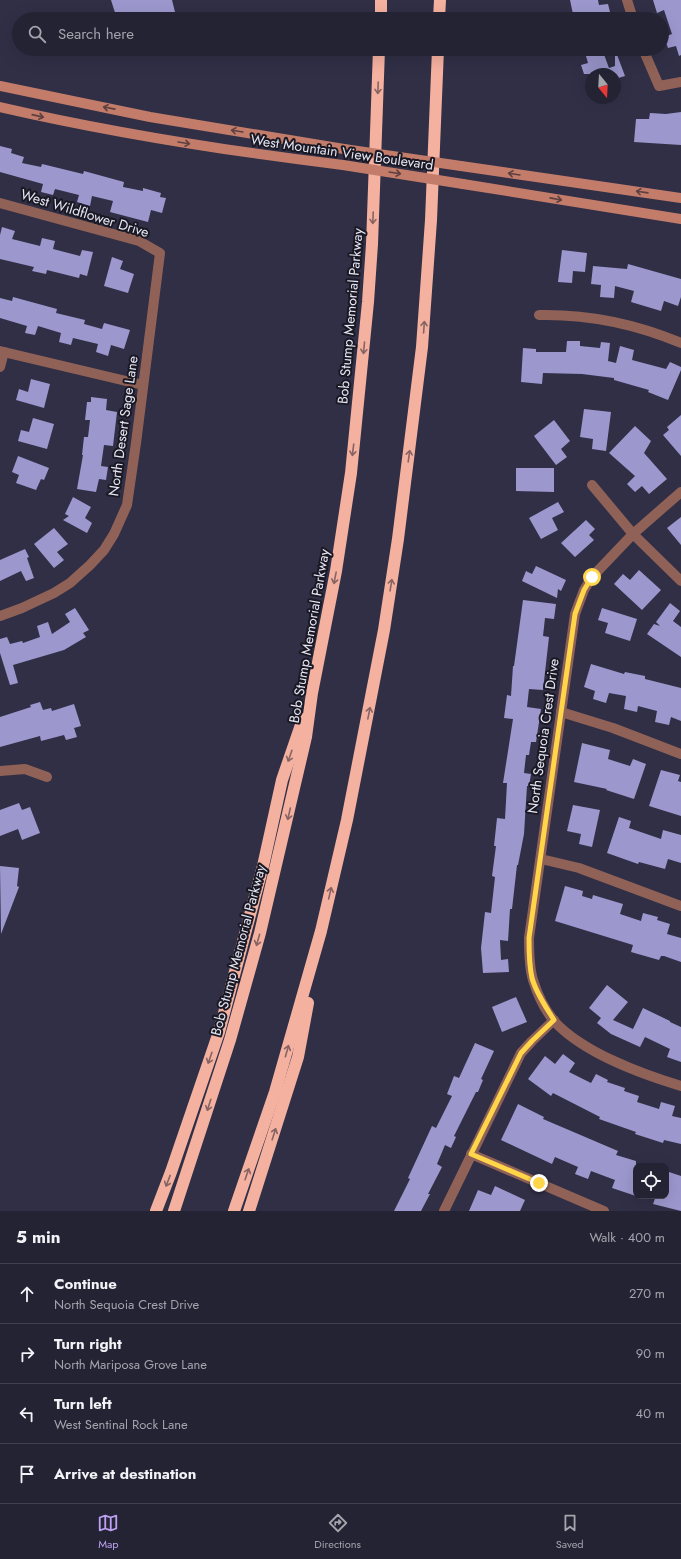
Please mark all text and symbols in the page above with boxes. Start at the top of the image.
search box [12,12,669,56]
icon: search [26,23,48,45]
text: Search here [58,23,134,45]
north arrow [585,68,621,104]
one-way arrow [374,81,382,94]
one-way arrow [103,104,116,112]
one-way arrow [31,112,44,120]
one-way arrow [231,127,244,135]
street label: West Mountain View Boulevard [249,129,435,175]
one-way arrow [178,139,191,147]
one-way arrow [389,169,402,177]
one-way arrow [508,170,521,178]
street label: West Wildflower Drive [18,184,152,242]
one-way arrow [636,188,649,196]
one-way arrow [550,195,563,203]
one-way arrow [369,211,377,224]
street label: Bob Stump Memorial Parkway [332,226,368,405]
one-way arrow [420,321,427,334]
one-way arrow [360,341,368,354]
street label: North Desert Sage Lane [103,355,143,497]
one-way arrow [350,443,357,456]
one-way arrow [406,450,413,463]
street label: Bob Stump Memorial Parkway [284,547,334,725]
route start [583,568,601,586]
one-way arrow [330,572,338,585]
one-way arrow [388,579,396,592]
street label: North Sequoia Crest Drive [522,657,564,815]
one-way arrow [365,707,373,720]
one-way arrow [286,750,294,762]
one-way arrow [284,807,292,820]
street label: Bob Stump Memorial Parkway [206,861,271,1038]
one-way arrow [327,886,335,899]
one-way arrow [254,933,261,946]
one-way arrow [284,1044,291,1057]
one-way arrow [206,1051,214,1063]
one-way arrow [205,1098,212,1111]
one-way arrow [271,1128,278,1141]
map controls [633,1163,669,1199]
button: locate [633,1163,669,1199]
one-way arrow [243,1169,251,1181]
one-way arrow [164,1174,172,1186]
route end [530,1174,548,1192]
text: 5 min [16,1225,60,1249]
text: Walk · 400 m [590,1228,665,1247]
text: Continue [54,1273,117,1295]
icon: ahead [16,1283,38,1305]
text: 270 m [629,1284,665,1303]
text: North Sequoia Crest Drive [54,1295,199,1314]
text: Turn right [54,1333,122,1355]
icon: right [16,1343,38,1365]
text: 90 m [636,1344,665,1363]
text: North Mariposa Grove Lane [54,1355,207,1374]
text: Turn left [54,1393,112,1415]
icon: left [16,1403,38,1425]
text: 40 m [636,1404,665,1423]
text: West Sentinal Rock Lane [54,1415,188,1434]
icon: arrive [16,1463,38,1485]
text: Arrive at destination [54,1463,196,1485]
tab: Map [97,1512,119,1552]
tab: Directions [314,1512,361,1552]
tab: Saved [556,1512,584,1552]

